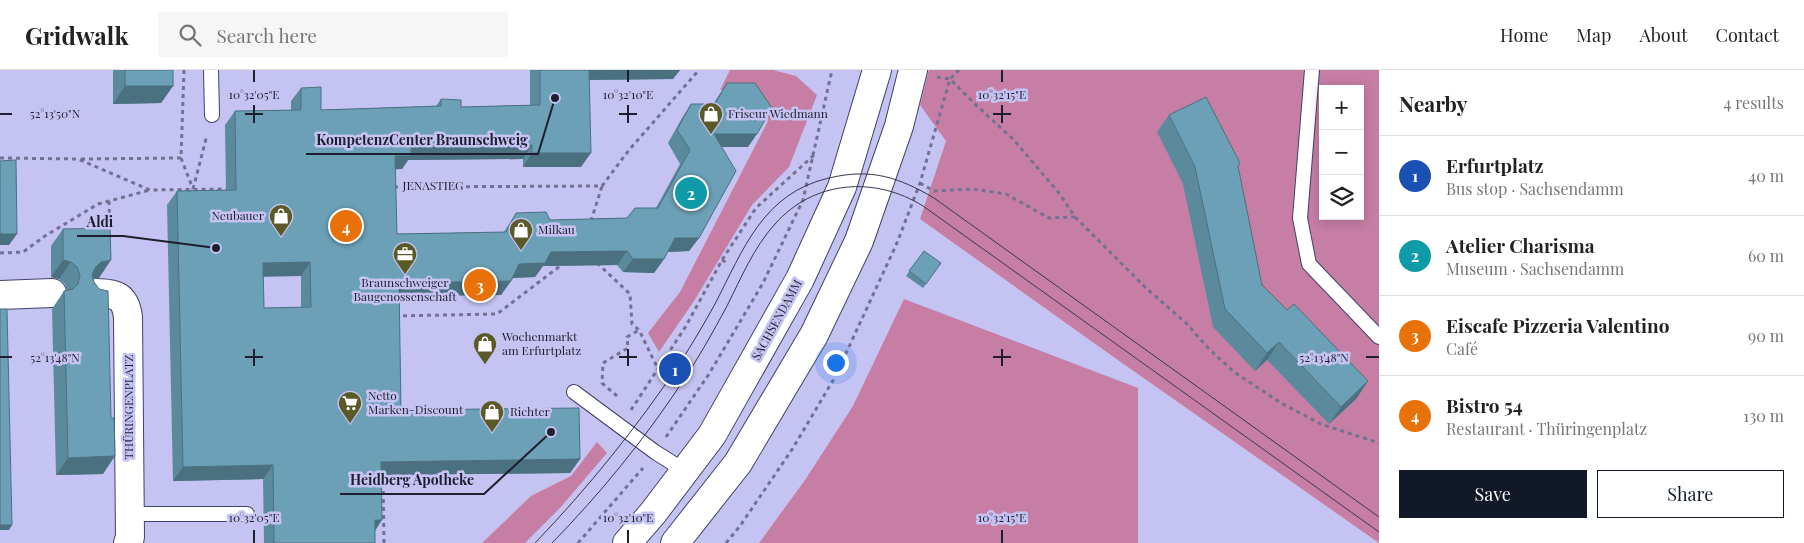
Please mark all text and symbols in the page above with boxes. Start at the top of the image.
search box [158,12,508,57]
text: Gridwalk [25,19,128,51]
icon: search [176,21,204,49]
text: Search here [216,22,317,48]
text: Home [1500,23,1548,47]
text: Map [1576,23,1611,47]
text: About [1639,23,1688,47]
text: Contact [1716,23,1779,47]
map controls [1319,85,1364,220]
button: + [1319,85,1364,130]
text: 10°32'05"E [228,86,280,102]
text: 10°32'10"E [603,86,653,102]
text: 10°32'15"E [978,86,1026,102]
text: Nearby [1399,89,1468,117]
text: 4 results [1723,92,1784,113]
shop icon: Friseur Wiedmann [698,101,724,135]
text: 52°13'50"N [30,105,81,121]
place label: Friseur Wiedmann [728,105,828,121]
callout: KompetenzCenter Braunschweig [306,125,538,154]
text: KompetenzCenter Braunschweig [316,130,528,149]
button: − [1319,130,1364,175]
text: Erfurtplatz [1446,152,1543,178]
text: 1 [1412,165,1418,186]
text: 40 m [1748,165,1784,186]
pin: 2 [675,174,707,212]
button: layers [1319,175,1364,220]
street label: JENASTIEG [402,177,464,193]
text: Bus stop · Sachsendamm [1446,178,1624,199]
shop icon: Neubauer [268,203,294,237]
callout: Aldi [77,207,123,236]
place label: Neubauer [212,207,265,223]
pin: 4 [330,207,362,245]
text: Aldi [86,212,114,231]
shop icon: Milkau [508,217,534,251]
place label: Milkau [538,221,575,237]
text: Atelier Charisma [1446,232,1595,258]
office icon: Braunschweiger Baugenossenschaft [392,241,418,275]
text: 2 [1411,245,1419,266]
text: 60 m [1748,245,1784,266]
text: Museum · Sachsendamm [1446,258,1624,279]
pin: 3 [464,266,496,304]
place label: Braunschweiger Baugenossenschaft [354,274,457,304]
street label: SACHSENDAMM [747,276,805,363]
text: Eiscafe Pizzeria Valentino [1446,312,1669,338]
text: 3 [1411,325,1419,346]
text: 90 m [1748,325,1784,346]
place label: Wochenmarkt am Erfurtplatz [501,328,581,358]
shop icon: Wochenmarkt am Erfurtplatz [472,331,498,365]
text: Café [1446,338,1478,359]
text: 52°13'48"N [30,349,80,365]
text: 52°13'48"N [1299,349,1349,365]
pin: 1 [659,350,691,388]
your location [823,350,849,376]
street label: THÜRINGENPLATZ [120,355,136,459]
place label: Netto Marken-Discount [368,387,464,417]
supermarket icon: Netto Marken-Discount [337,390,363,424]
text: Bistro 54 [1446,392,1523,418]
shop icon: Richter [479,399,505,433]
place label: Richter [510,403,551,419]
text: 4 [1411,405,1419,426]
text: 130 m [1743,405,1784,426]
text: Restaurant · Thüringenplatz [1446,418,1647,439]
callout: Heidberg Apotheke [340,465,484,494]
text: Heidberg Apotheke [350,470,474,489]
button: Save [1399,470,1587,518]
button: Share [1597,470,1784,518]
text: 10°32'05"E [228,509,280,525]
text: 10°32'10"E [603,509,653,525]
text: 10°32'15"E [978,509,1026,525]

